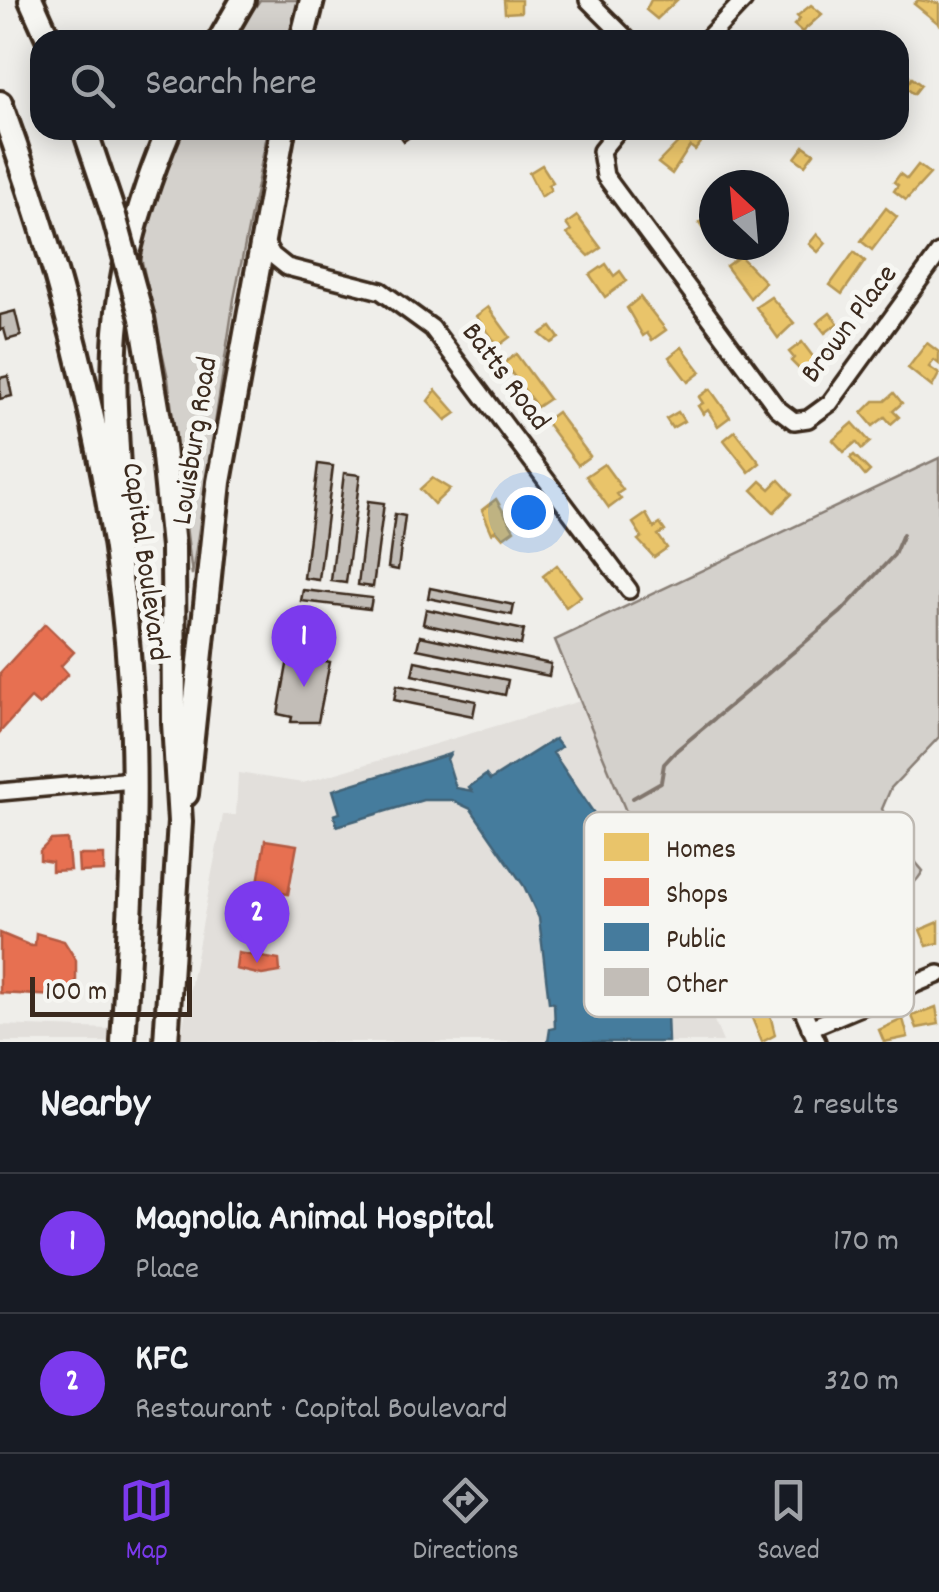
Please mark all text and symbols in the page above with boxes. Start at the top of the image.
search box [30,30,909,140]
icon: search [65,58,120,113]
text: Search here [145,58,317,113]
north arrow [699,170,789,260]
street label: Brown Place [792,257,910,393]
street label: Batts Road [449,315,559,441]
street label: Louisburg Road [162,354,232,528]
street label: Capital Boulevard [108,460,178,664]
your location [503,487,554,538]
pin: 1 [272,604,336,687]
legend [584,812,914,1017]
text: Homes [666,832,736,872]
text: Shops [666,877,728,917]
pin: 2 [224,880,290,963]
text: Public [666,922,726,962]
text: Other [666,967,729,1007]
scale bar [30,972,192,1016]
text: 100 m [45,974,107,1014]
text: Nearby [40,1077,150,1137]
text: 2 results [792,1084,899,1130]
text: Magnolia Animal Hospital [135,1193,493,1248]
text: 1 [69,1220,76,1266]
text: 170 m [833,1220,899,1266]
text: Place [135,1248,199,1294]
text: KFC [135,1333,188,1388]
text: 2 [66,1360,79,1406]
text: 320 m [824,1360,899,1406]
text: Restaurant · Capital Boulevard [135,1388,508,1434]
tab: Map [119,1473,174,1573]
tab: Directions [413,1473,519,1573]
tab: Saved [757,1473,820,1573]

